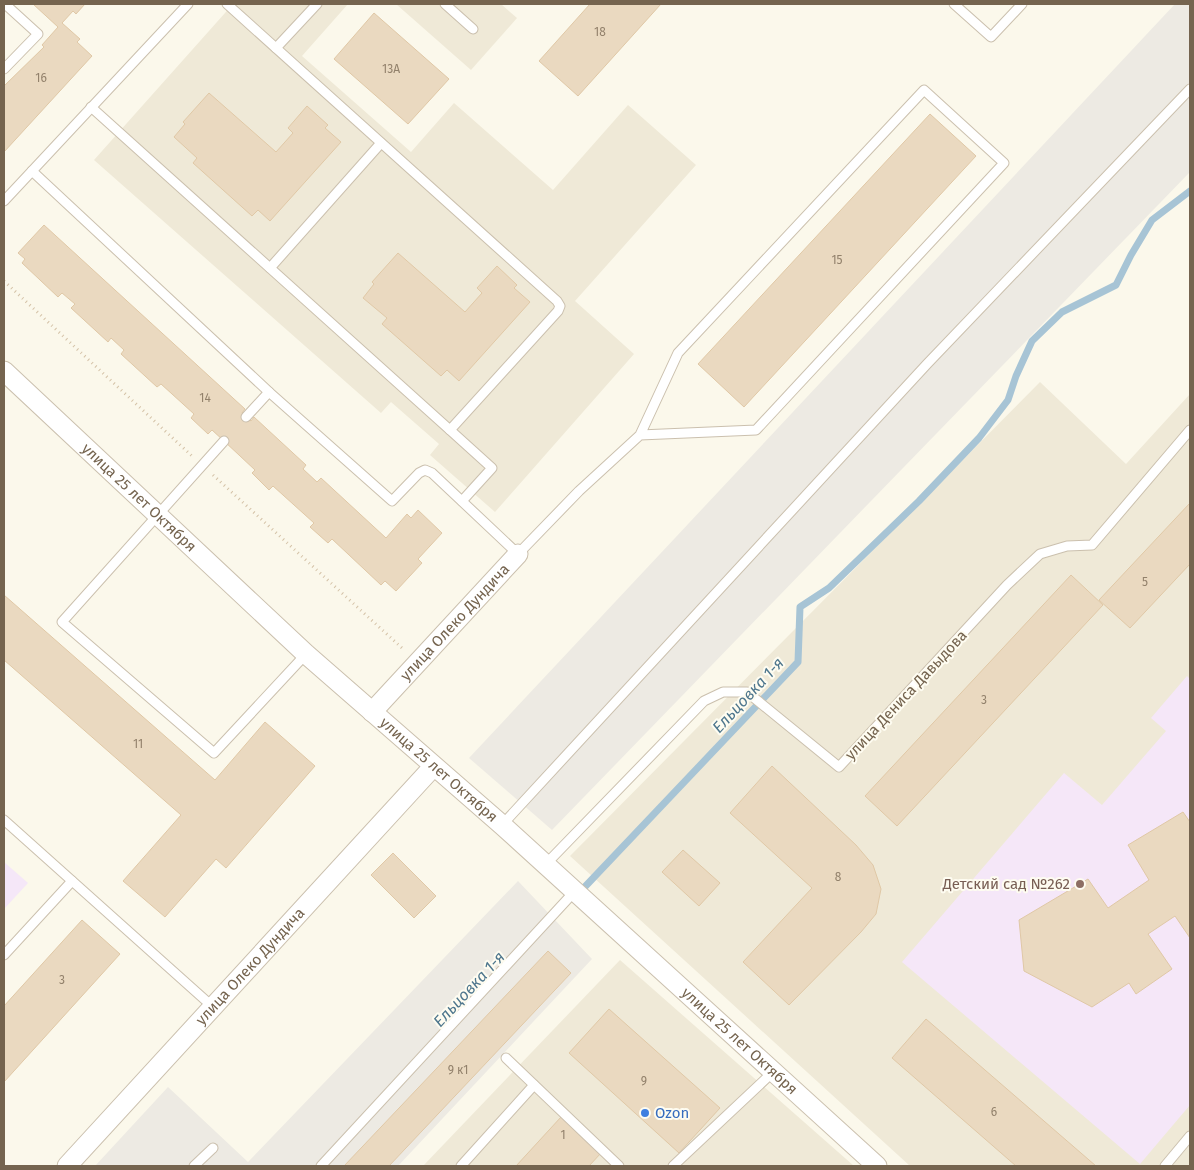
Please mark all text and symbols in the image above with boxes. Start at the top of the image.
house number: 18 [594,25,606,39]
house number: 13А [382,62,400,76]
house number: 16 [35,71,47,85]
house number: 15 [831,253,843,267]
house number: 14 [199,391,211,405]
street label: улица 25 лет Октября [78,439,200,556]
street label: улица Олеко Дундича [396,560,513,685]
house number: 5 [1142,575,1148,589]
street label: улица Дениса Давыдова [841,627,971,763]
water label: Ельцовка 1-я [708,653,788,737]
house number: 3 [981,693,987,707]
street label: улица 25 лет Октября [376,714,501,826]
house number: 11 [133,737,143,751]
house number: 8 [835,870,842,884]
place label: Детский сад №262 [942,875,1070,893]
marker: Детский сад №262 [1074,878,1086,890]
street label: улица Олеко Дундича [192,904,308,1029]
water label: Ельцовка 1-я [429,947,509,1031]
house number: 3 [59,973,65,987]
street label: улица 25 лет Октября [678,984,801,1098]
house number: 9 к1 [448,1063,468,1077]
house number: 9 [641,1074,647,1088]
place label: Ozon [655,1104,689,1122]
house number: 6 [991,1105,997,1119]
marker: Ozon [639,1107,651,1119]
house number: 1 [560,1128,566,1142]

